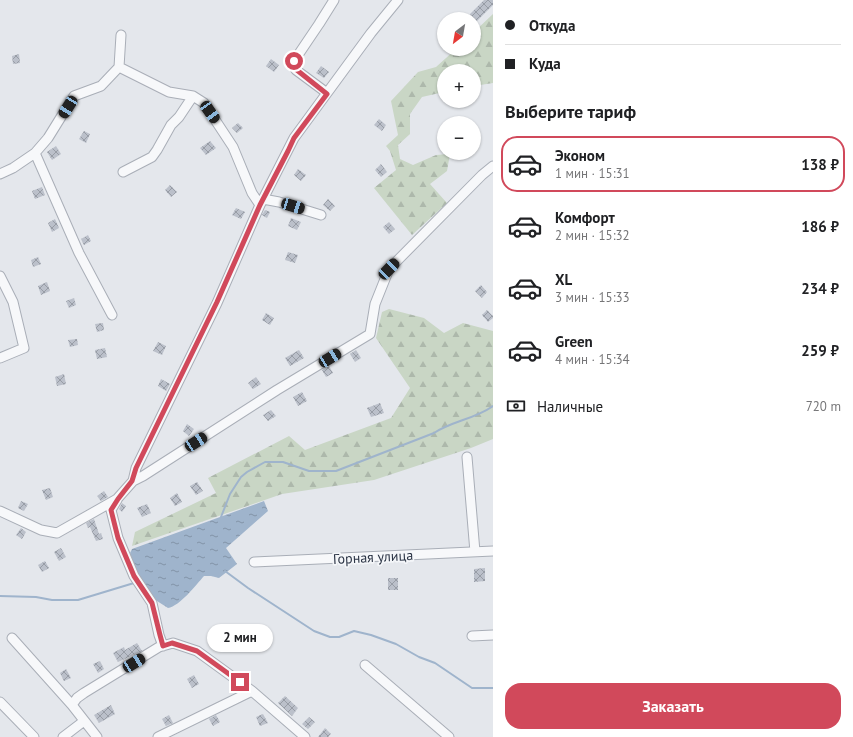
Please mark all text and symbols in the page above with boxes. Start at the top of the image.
north arrow [437,12,481,56]
map controls [437,12,481,160]
text: Откуда [529,16,575,35]
route start [285,52,303,70]
text: Куда [529,54,561,73]
button: + [437,64,481,108]
car [57,94,79,120]
car [198,99,222,125]
text: Выберите тариф [505,100,636,123]
button: − [437,116,481,160]
icon: car [507,146,543,182]
text: Эконом [555,146,605,165]
text: 138 ₽ [801,155,839,174]
text: 1 мин · 15:31 [555,165,630,182]
car [280,197,306,215]
icon: car [507,208,543,244]
text: Комфорт [555,208,615,227]
text: 186 ₽ [801,217,839,236]
text: 2 мин · 15:32 [555,227,630,244]
car [376,256,402,282]
icon: car [507,270,543,306]
text: XL [555,270,572,289]
text: 234 ₽ [801,279,839,298]
text: 3 мин · 15:33 [555,289,630,306]
icon: car [507,332,543,368]
text: Green [555,332,593,351]
text: 259 ₽ [801,341,839,360]
car [317,347,343,369]
text: 4 мин · 15:34 [555,351,630,368]
icon: cash [505,395,527,417]
text: Наличные [537,397,603,416]
text: 720 m [806,398,841,415]
car [183,430,209,454]
street label: Горная улица [332,546,414,568]
callout: 2 мин [207,624,273,652]
text: 2 мин [223,629,257,646]
car [121,652,147,674]
route end [231,673,249,691]
button: Заказать [505,683,841,729]

